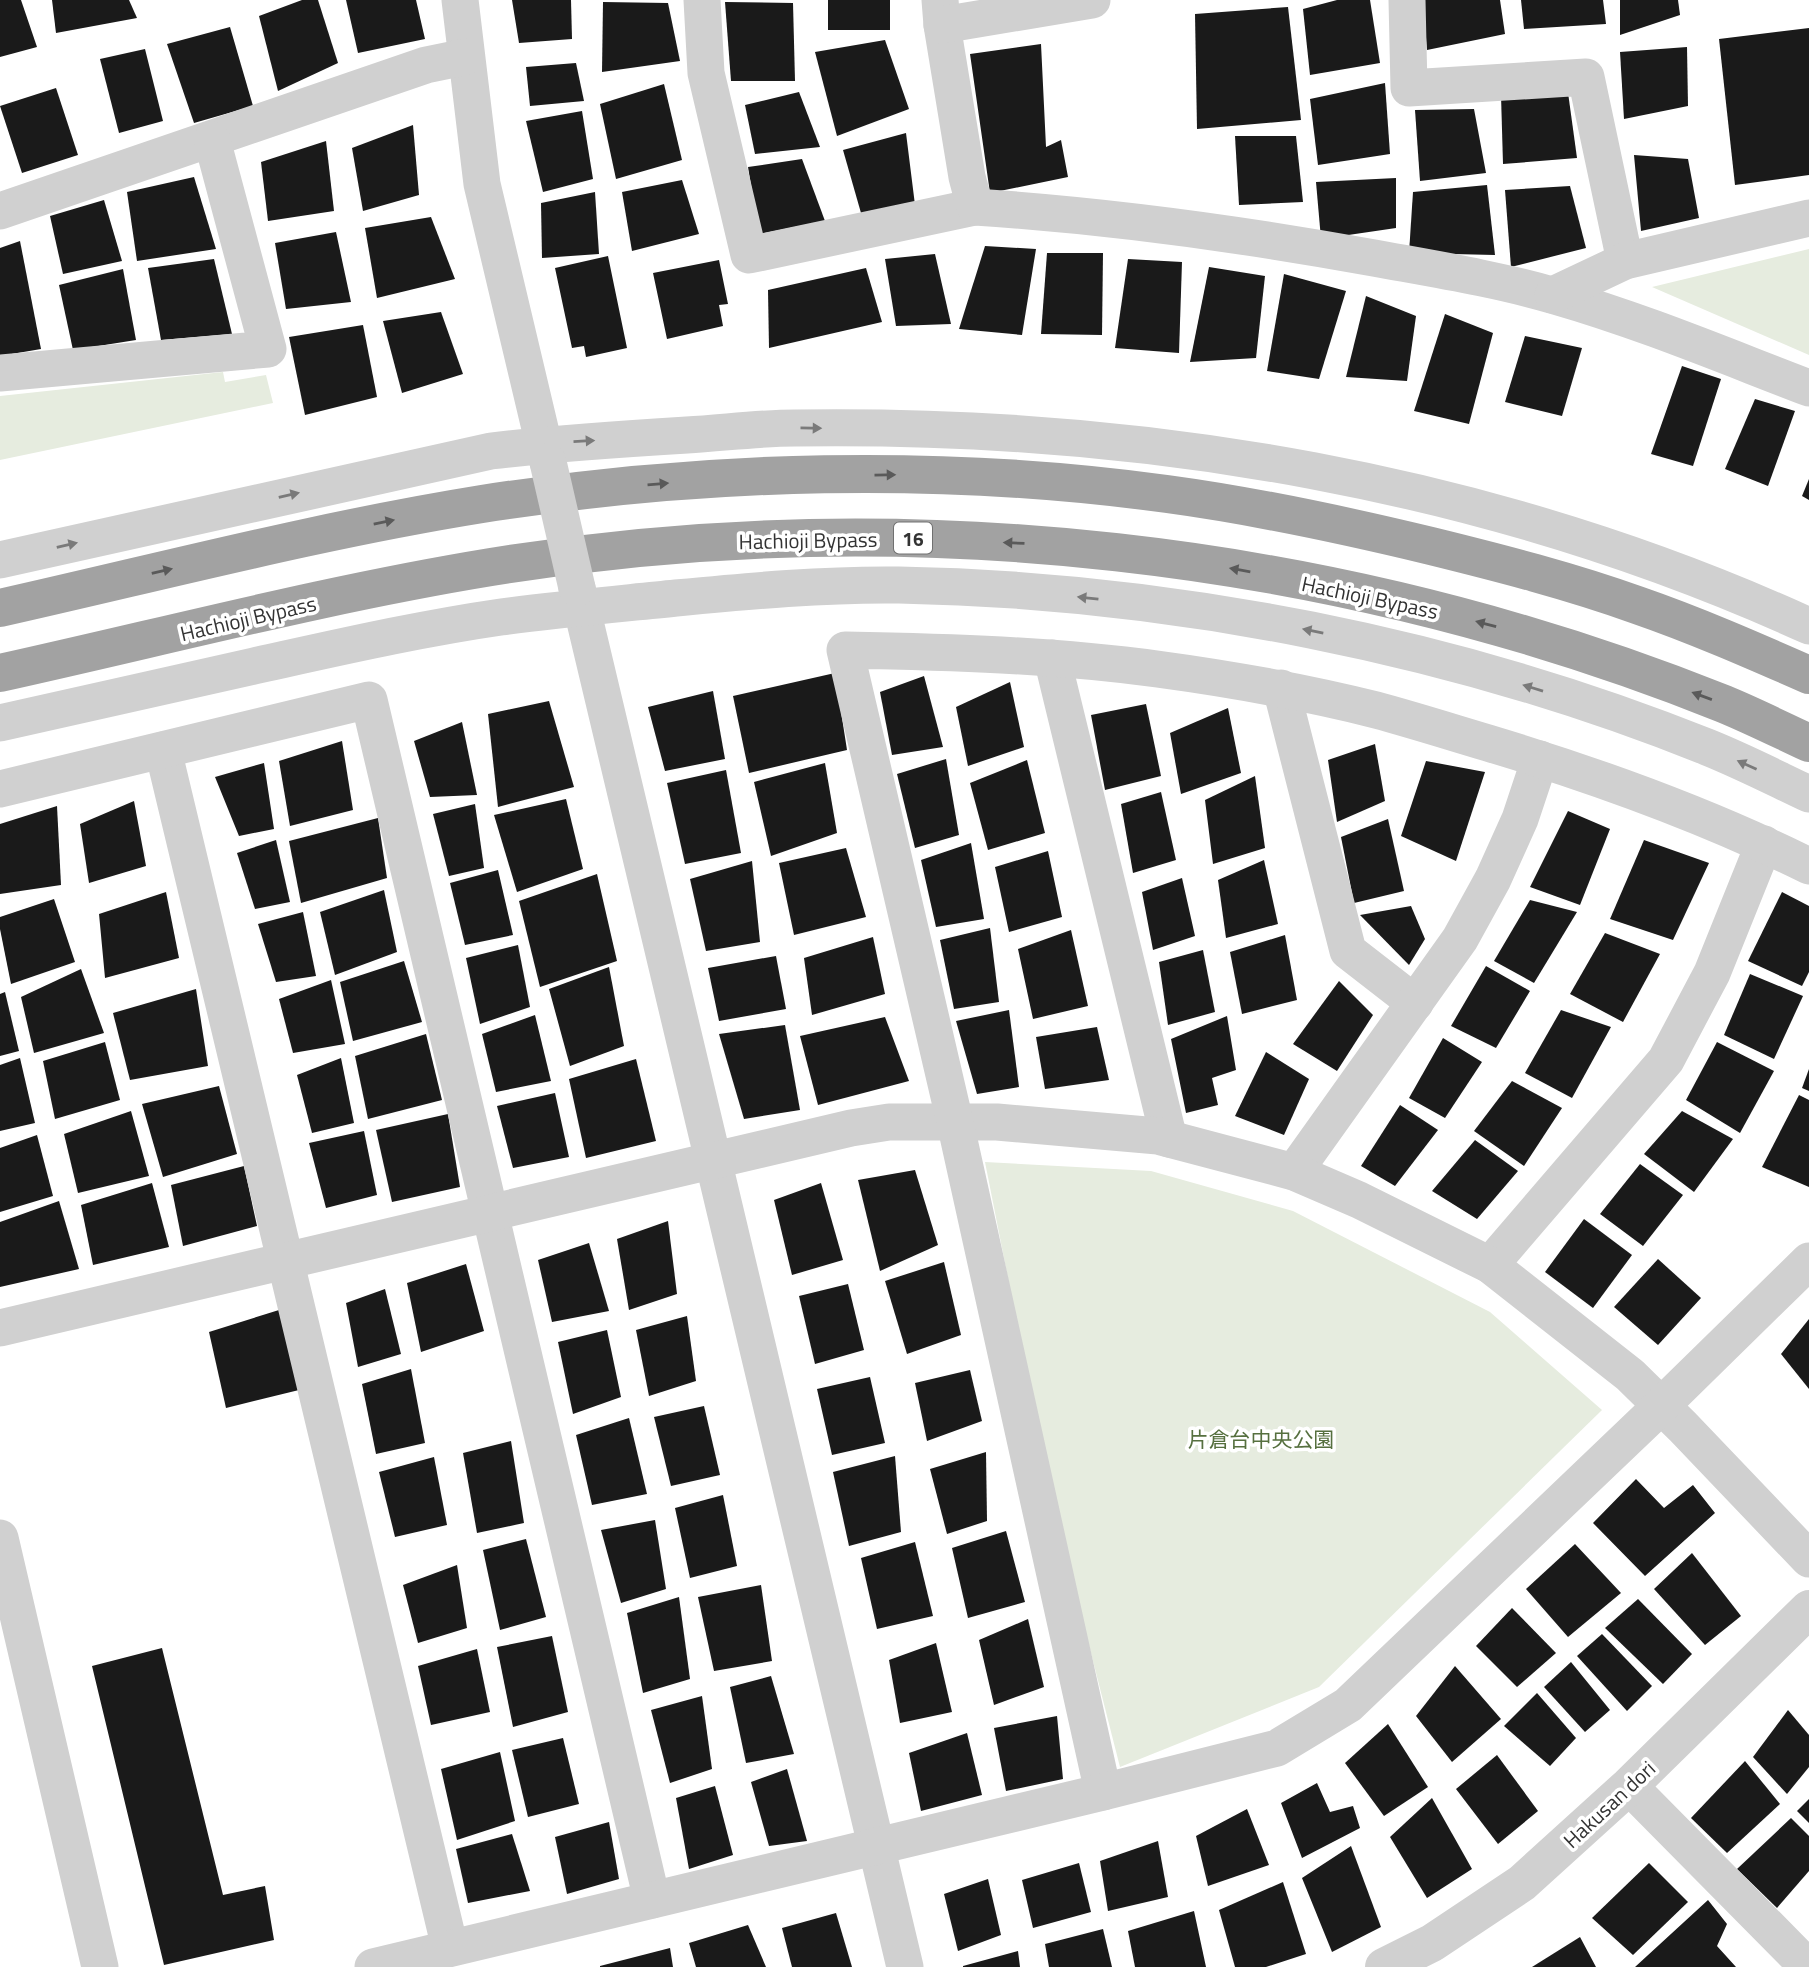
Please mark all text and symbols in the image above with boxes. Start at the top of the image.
one-way arrow [801,423,823,434]
one-way arrow [574,436,596,447]
one-way arrow [875,469,897,481]
one-way arrow [647,478,669,489]
one-way arrow [278,490,300,501]
one-way arrow [373,517,395,528]
street label: Hachioji Bypass [738,523,878,557]
road number: 16 [894,523,932,554]
one-way arrow [1003,537,1025,548]
one-way arrow [56,539,78,550]
one-way arrow [151,565,173,576]
one-way arrow [1229,565,1251,576]
street label: Hachioji Bypass [1299,567,1441,627]
street label: Hachioji Bypass [177,587,319,649]
one-way arrow [1077,592,1099,603]
one-way arrow [1475,618,1497,629]
one-way arrow [1302,625,1324,636]
one-way arrow [1523,682,1544,692]
one-way arrow [1691,690,1712,701]
one-way arrow [1737,759,1757,771]
park label: 片倉台中央公園 [1188,1423,1335,1455]
street label: Hakusan dori [1556,1753,1662,1855]

